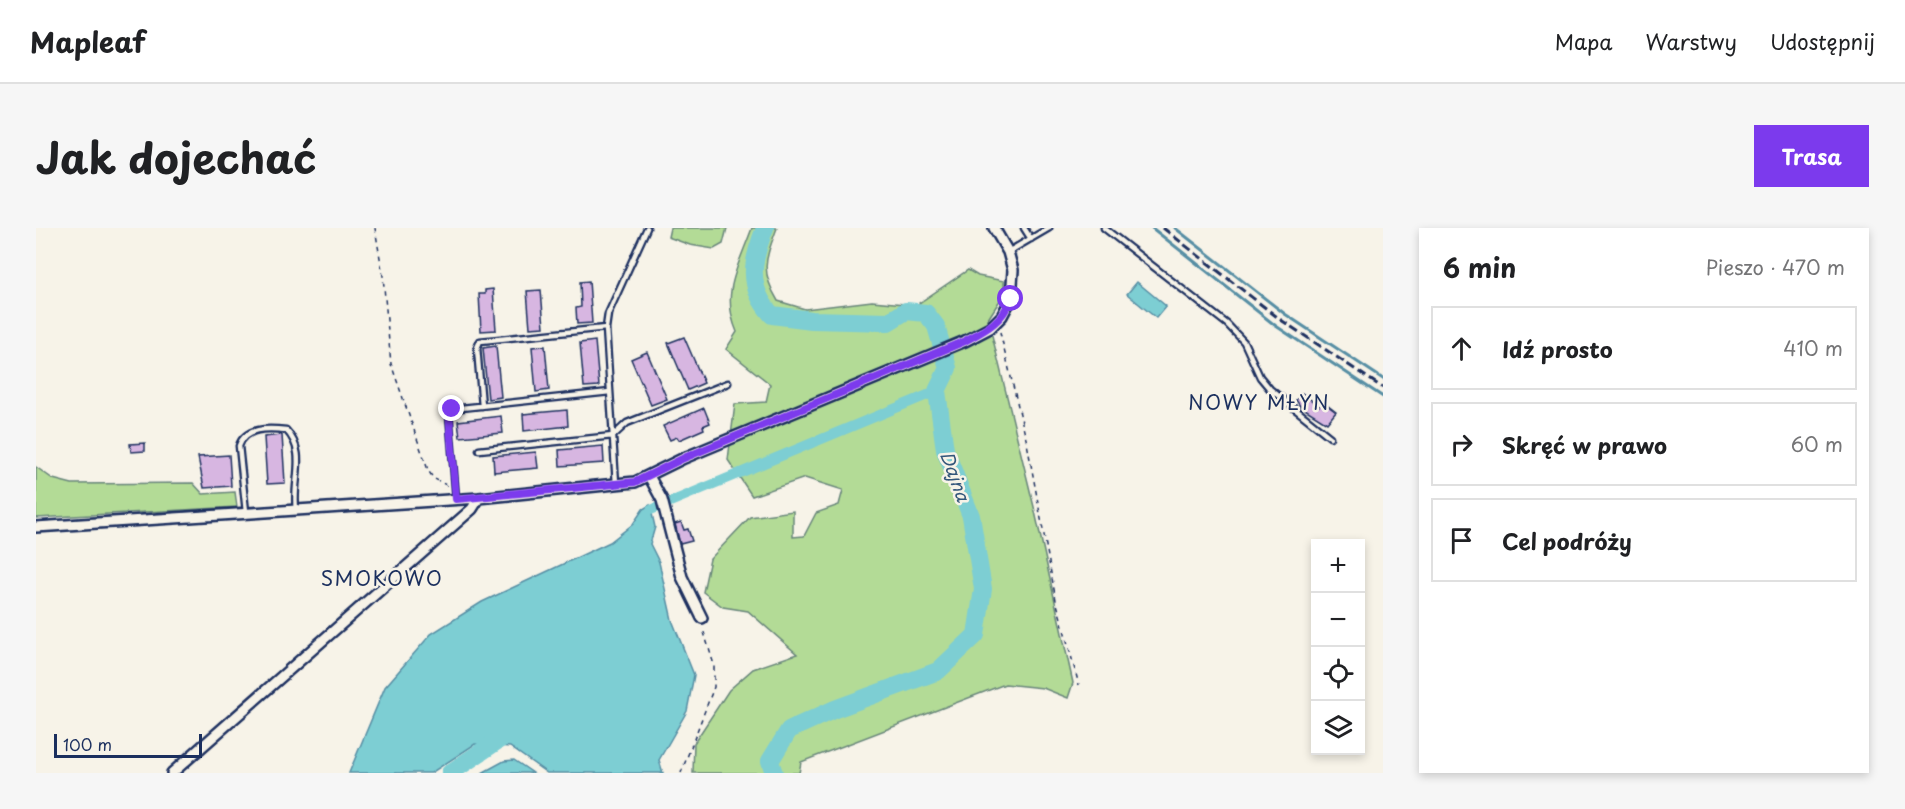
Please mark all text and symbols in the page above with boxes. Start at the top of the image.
text: Mapleaf [30,20,146,63]
text: Mapa [1555,25,1613,57]
text: Warstwy [1646,25,1737,57]
text: Udostępnij [1770,25,1875,57]
text: Jak dojechać [36,125,317,188]
button: Trasa [1754,125,1869,187]
text: 6 min [1443,248,1516,287]
text: Pieszo · 470 m [1706,252,1845,282]
route start [997,285,1023,311]
icon: ahead [1445,332,1478,365]
text: Idź prosto [1502,332,1613,365]
text: 410 m [1783,333,1843,363]
district label: NOWY MŁYN [1188,387,1330,417]
route end [438,395,464,421]
icon: right [1445,428,1478,461]
text: Skręć w prawo [1502,428,1667,461]
text: 60 m [1791,429,1843,459]
water label: Dajna [934,447,978,506]
icon: arrive [1445,524,1478,557]
text: Cel podróży [1502,524,1632,557]
map controls [1311,539,1365,755]
button: + [1311,539,1365,593]
district label: SMOKOWO [321,563,443,593]
button: − [1311,593,1365,647]
button: locate [1311,647,1365,701]
button: layers [1311,701,1365,755]
scale bar [54,731,202,758]
text: 100 m [63,732,112,756]

